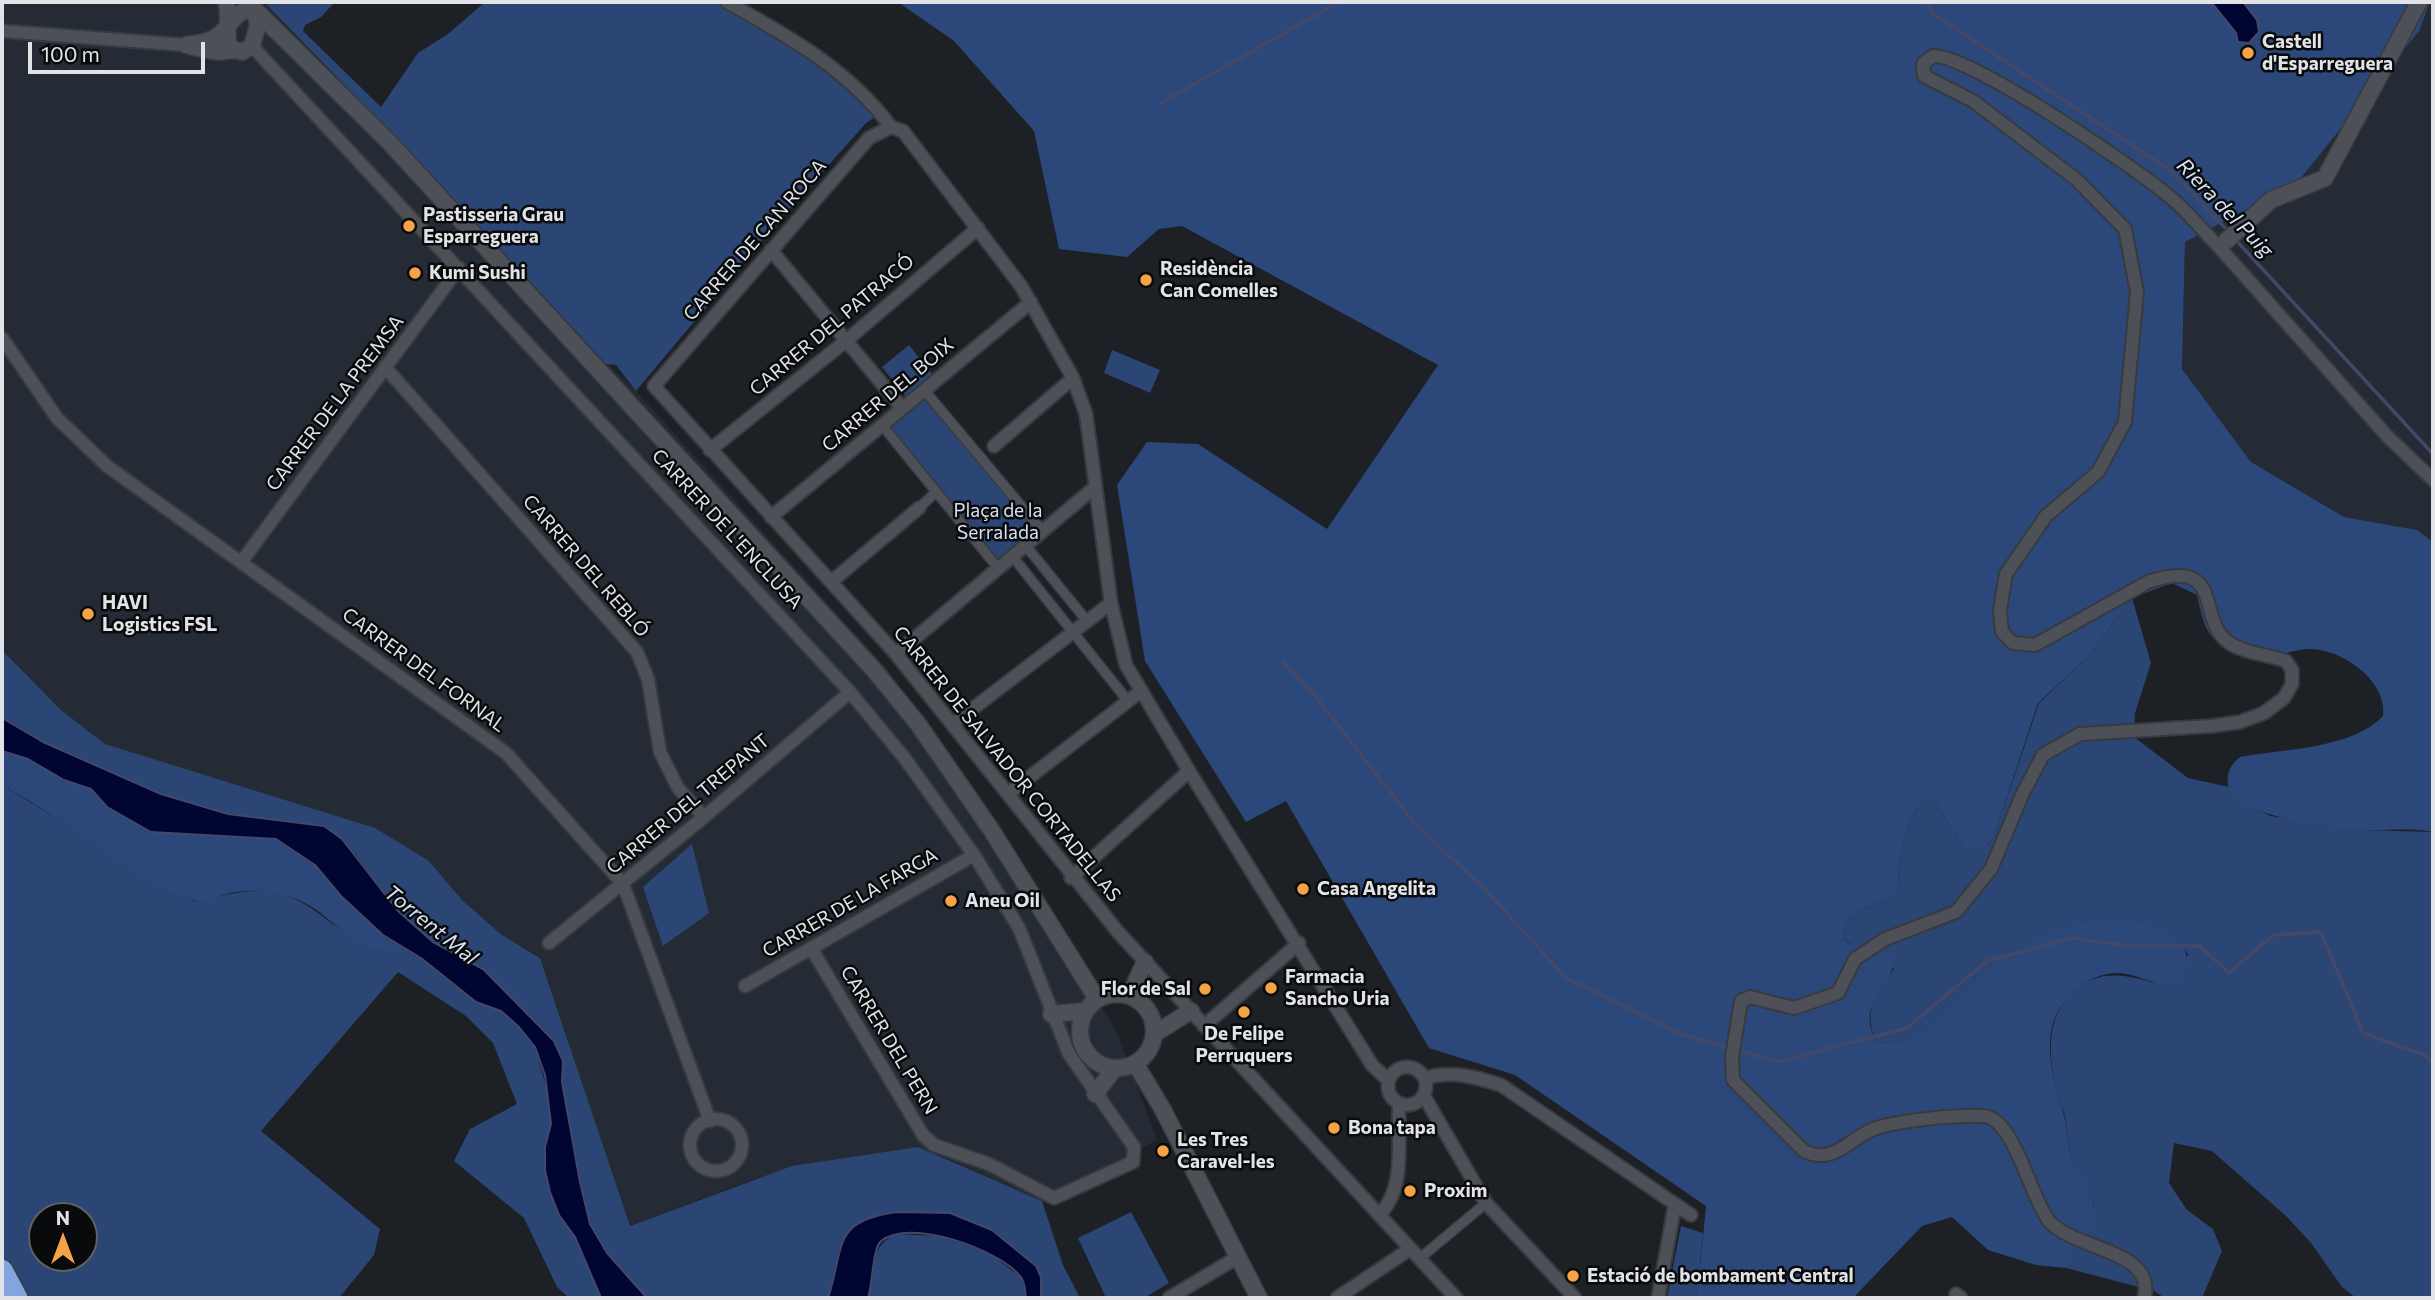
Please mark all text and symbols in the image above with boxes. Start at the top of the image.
scale bar [32,28,208,72]
place label: Castell d'Esparreguera [2262,31,2393,75]
text: 100 m [41,41,100,66]
marker: Castell d'Esparreguera [2240,45,2256,61]
water label: Riera del Puig [2171,153,2279,263]
street label: CARRER DE CAN ROCA [679,155,831,325]
place label: Pastisseria Grau Esparreguera [423,204,564,248]
marker: Pastisseria Grau Esparreguera [401,218,417,234]
street label: CARRER DEL PATRACÓ [745,250,919,400]
place label: Residència Can Comelles [1160,258,1278,302]
place label: Kumi Sushi [429,262,526,284]
marker: Kumi Sushi [407,265,423,281]
marker: Residència Can Comelles [1138,272,1154,288]
street label: CARRER DE LA PREMSA [261,311,409,495]
street label: CARRER DEL BOIX [817,333,959,457]
street label: CARRER DE L'ENCLUSA [647,444,807,614]
street label: CARRER DEL REBLÓ [518,490,654,642]
park label: Plaça de la Serralada [953,500,1043,544]
place label: HAVI Logistics FSL [102,592,217,636]
street label: CARRER DEL FORNAL [338,603,510,737]
marker: HAVI Logistics FSL [80,606,96,622]
street label: CARRER DE SALVADOR CORTADELLAS [889,622,1125,906]
street label: CARRER DEL TREPANT [602,729,774,879]
street label: CARRER DE LA FARGA [758,844,942,962]
place label: Casa Angelita [1317,878,1436,900]
water label: Torrent Mal [379,880,483,970]
marker: Casa Angelita [1295,881,1311,897]
place label: Aneu Oil [965,890,1040,912]
marker: Aneu Oil [943,893,959,909]
street label: CARRER DEL PERN [836,962,942,1118]
place label: Farmacia Sancho Uria [1285,966,1390,1010]
place label: Flor de Sal [1101,978,1191,1000]
marker: Farmacia Sancho Uria [1263,980,1279,996]
marker: Flor de Sal [1197,981,1213,997]
marker: De Felipe Perruquers [1236,1004,1252,1020]
place label: De Felipe Perruquers [1195,1023,1293,1067]
place label: Bona tapa [1348,1117,1436,1139]
marker: Bona tapa [1326,1120,1342,1136]
place label: Les Tres Caravel-les [1177,1129,1275,1173]
marker: Les Tres Caravel-les [1155,1143,1171,1159]
place label: Proxim [1424,1180,1487,1202]
marker: Proxim [1402,1183,1418,1199]
north arrow [28,1202,98,1272]
text: N [56,1206,70,1229]
place label: Estació de bombament Central [1587,1265,1854,1287]
marker: Estació de bombament Central [1565,1268,1581,1284]

